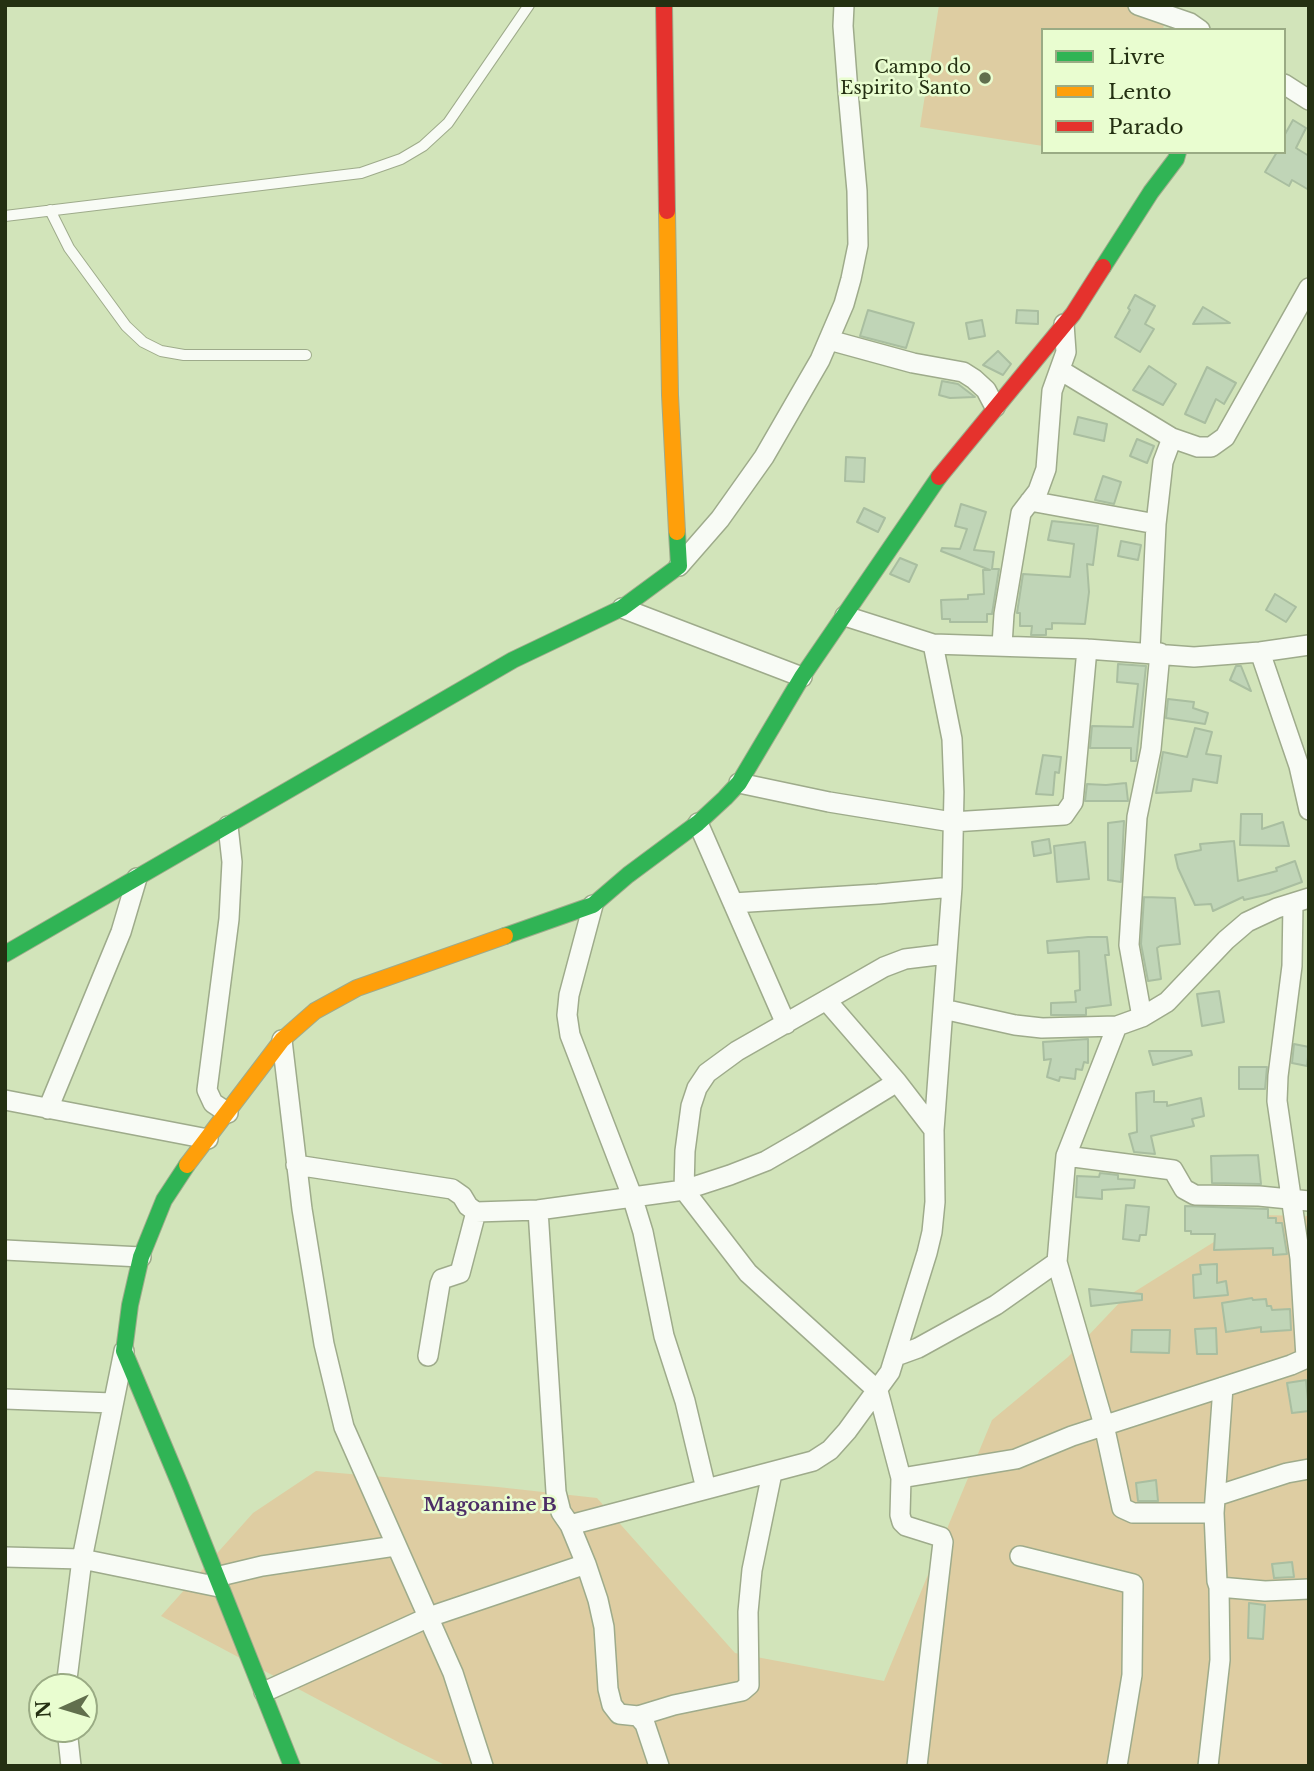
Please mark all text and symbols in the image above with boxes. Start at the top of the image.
legend [1041,28,1286,154]
text: Livre [1108,44,1165,70]
place label: Campo do Espirito Santo [840,57,971,100]
marker: Campo do Espirito Santo [977,70,993,86]
text: Lento [1108,79,1171,105]
text: Parado [1108,114,1183,140]
district label: Magoanine B [423,1495,557,1517]
north arrow [28,1673,98,1743]
text: N [31,1700,56,1719]

